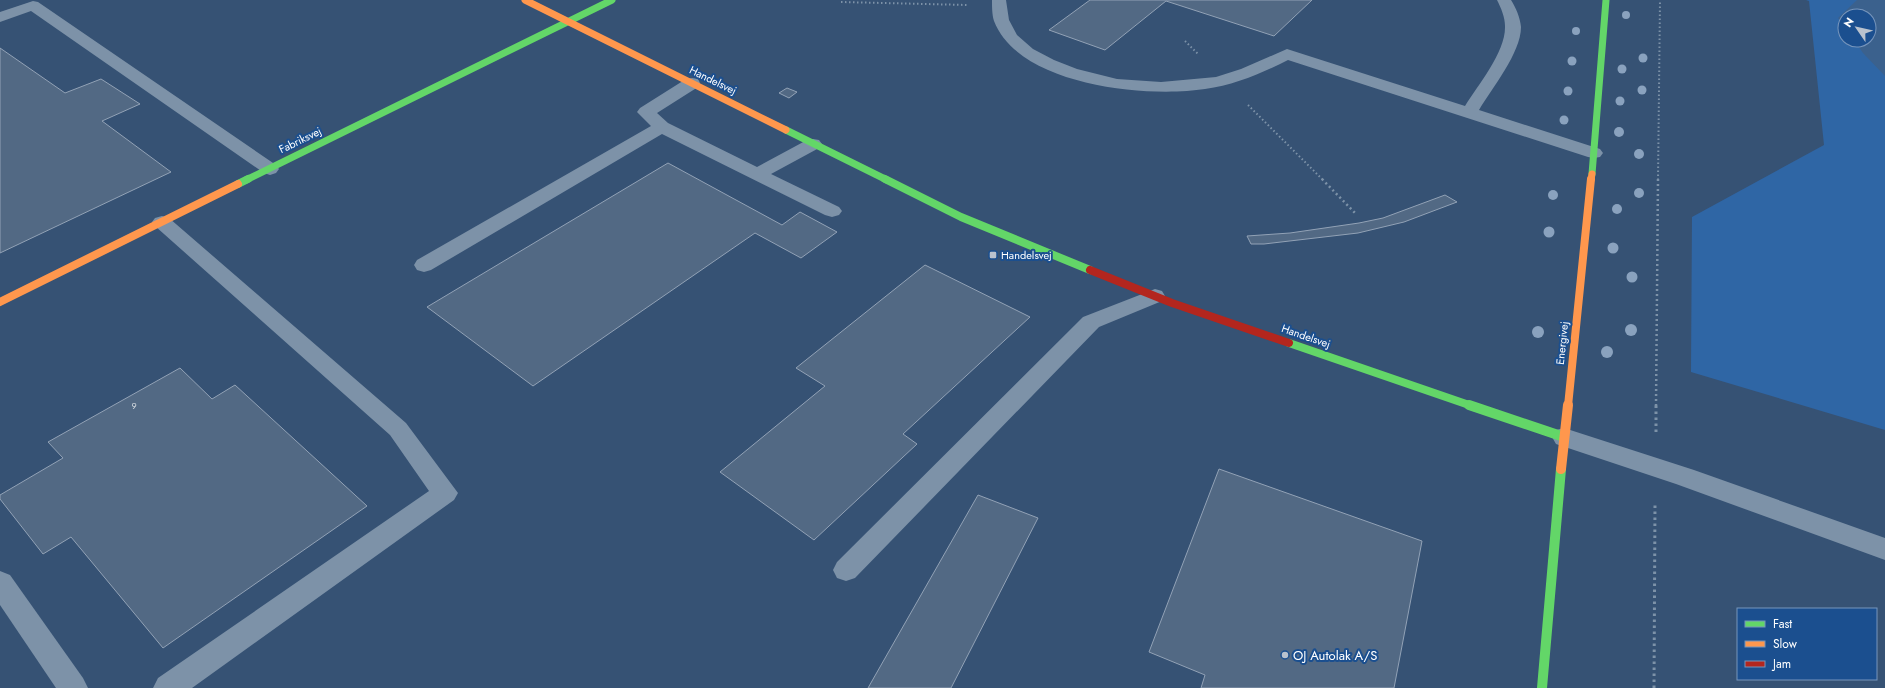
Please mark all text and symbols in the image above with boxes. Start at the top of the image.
north arrow [1837,8,1877,48]
text: N [1840,14,1858,31]
street label: Handelsvej [687,62,739,98]
street label: Fabriksvej [276,123,324,157]
place label: Handelsvej [1001,247,1052,263]
marker: Handelsvej [988,250,998,260]
street label: Handelsvej [1279,320,1333,352]
street label: Energivej [1552,321,1572,365]
house number: 9 [131,399,137,412]
legend [1737,608,1877,680]
text: Fast [1773,615,1792,633]
text: Slow [1773,635,1798,653]
place label: OJ Autolak A/S [1293,646,1377,665]
marker: OJ Autolak A/S [1280,650,1290,660]
text: Jam [1771,655,1791,673]

